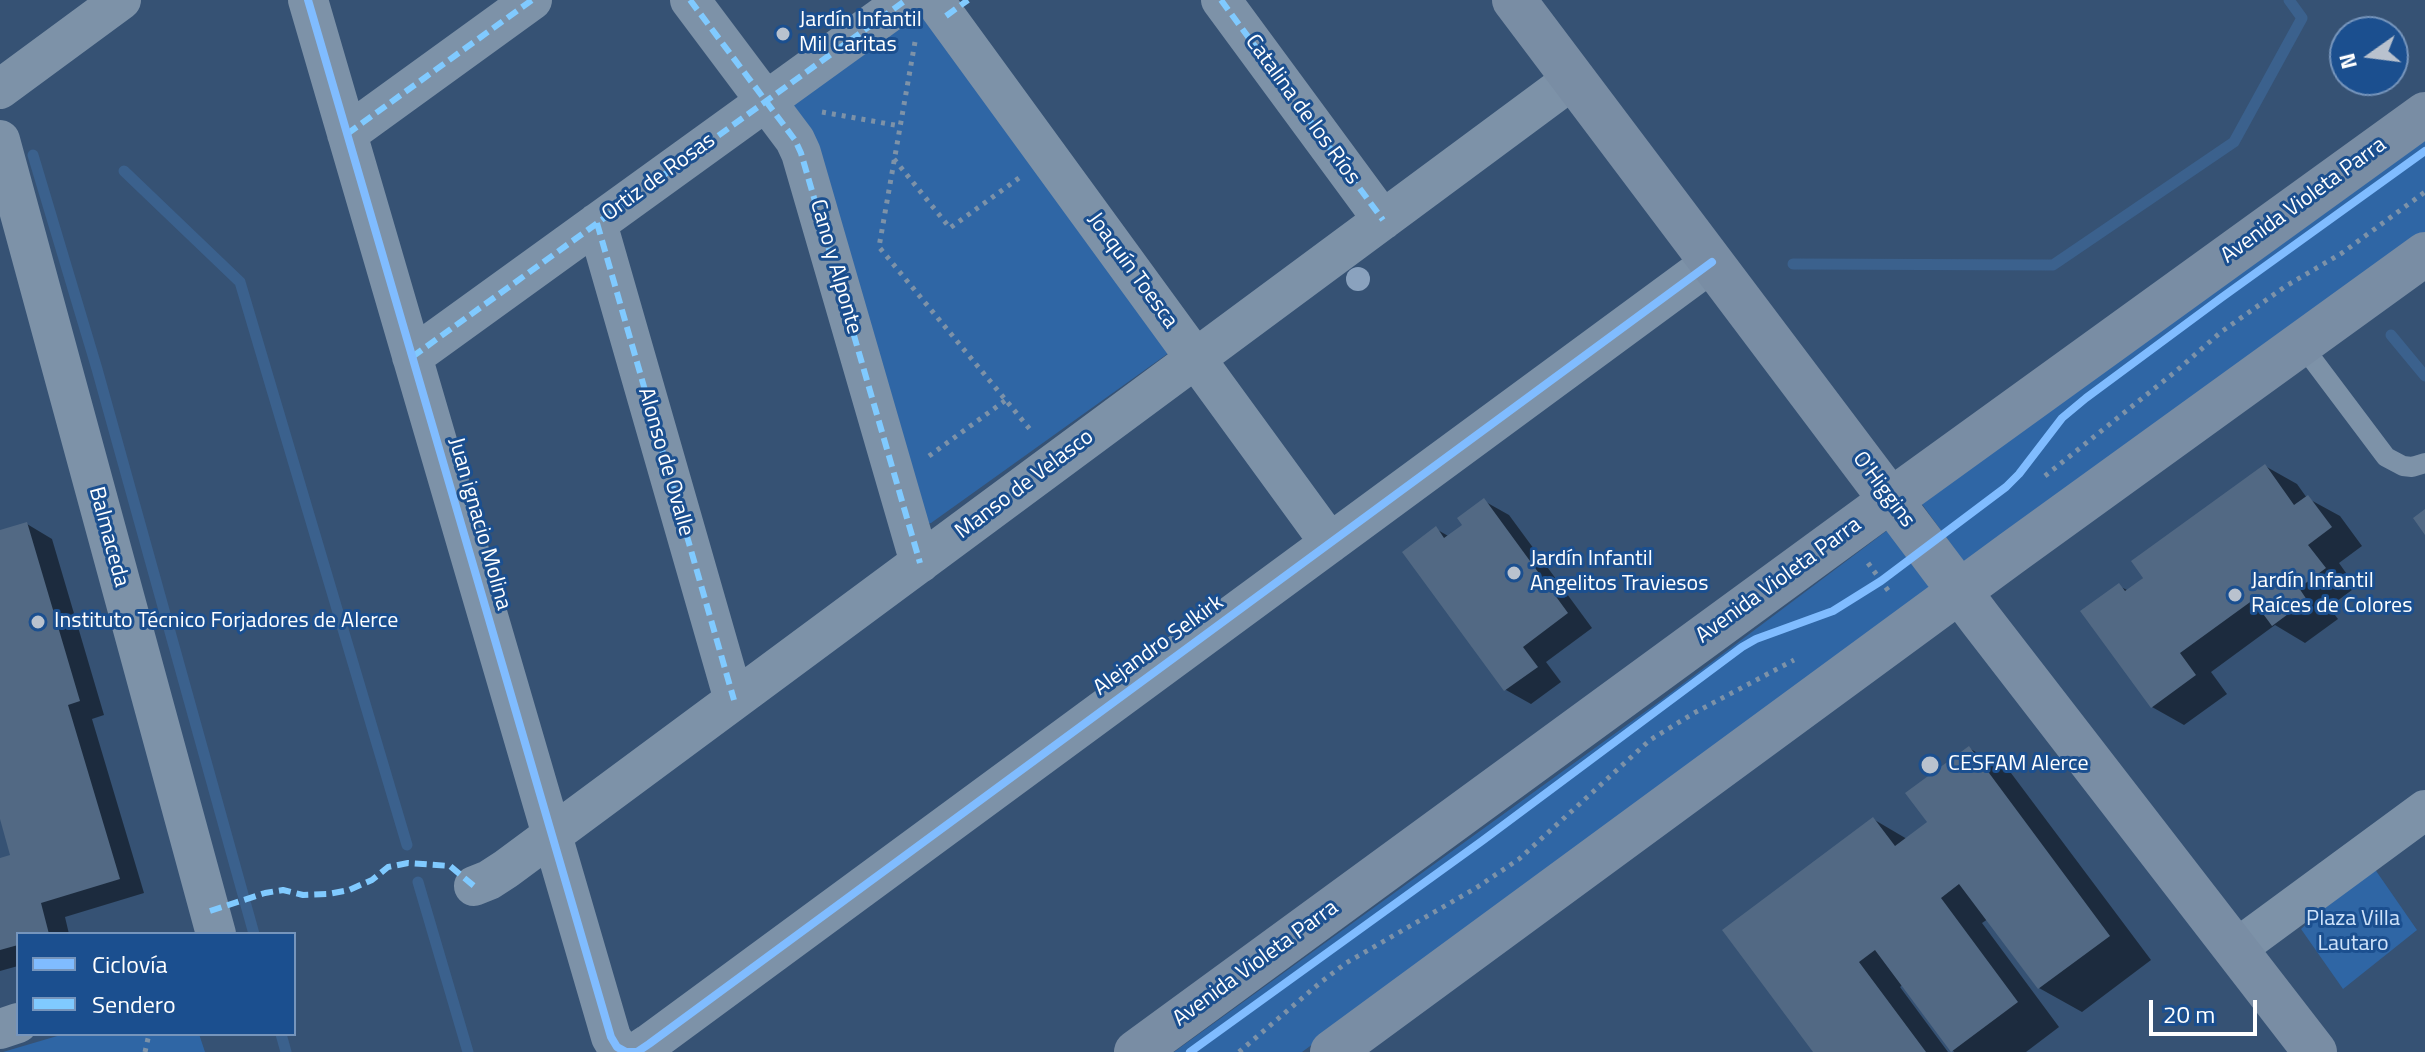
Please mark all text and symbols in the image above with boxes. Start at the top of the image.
place label: Jardín Infantil Mil Caritas [799,8,922,60]
north arrow [2329,16,2409,96]
marker: Jardín Infantil Mil Caritas [774,25,792,43]
street label: Catalina de los Ríos [1239,30,1365,190]
text: N [2329,50,2366,73]
street label: Ortiz de Rosas [597,128,721,228]
street label: Avenida Violeta Parra [2216,132,2392,270]
street label: Cano y Alponte [803,197,867,337]
street label: Joaquín Toesca [1081,208,1183,334]
street label: Alonso de Ovalle [631,385,699,539]
street label: Manso de Velasco [951,424,1099,546]
street label: Juan ignacio Molina [442,435,516,613]
street label: O'Higgins [1846,447,1920,533]
street label: Balmaceda [82,484,134,590]
street label: Avenida Violeta Parra [1691,512,1867,650]
place label: Jardín Infantil Angelitos Traviesos [1530,547,1708,598]
marker: Jardín Infantil Angelitos Traviesos [1505,564,1523,582]
place label: Jardín Infantil Raíces de Colores [2251,569,2412,620]
marker: Jardín Infantil Raíces de Colores [2226,586,2244,604]
street label: Alejandro Selkirk [1089,590,1229,702]
place label: Instituto Técnico Forjadores de Alerce [54,609,398,635]
marker: Instituto Técnico Forjadores de Alerce [29,613,47,631]
place label: CESFAM Alerce [1948,752,2089,778]
marker: CESFAM Alerce [1919,754,1941,776]
street label: Avenida Violeta Parra [1168,895,1344,1033]
park label: Plaza Villa Lautaro [2306,907,2400,958]
legend [16,932,296,1036]
text: Ciclovía [92,946,168,982]
scale bar [2153,984,2261,1034]
text: Sendero [92,986,176,1022]
text: 20 m [2163,996,2215,1032]

